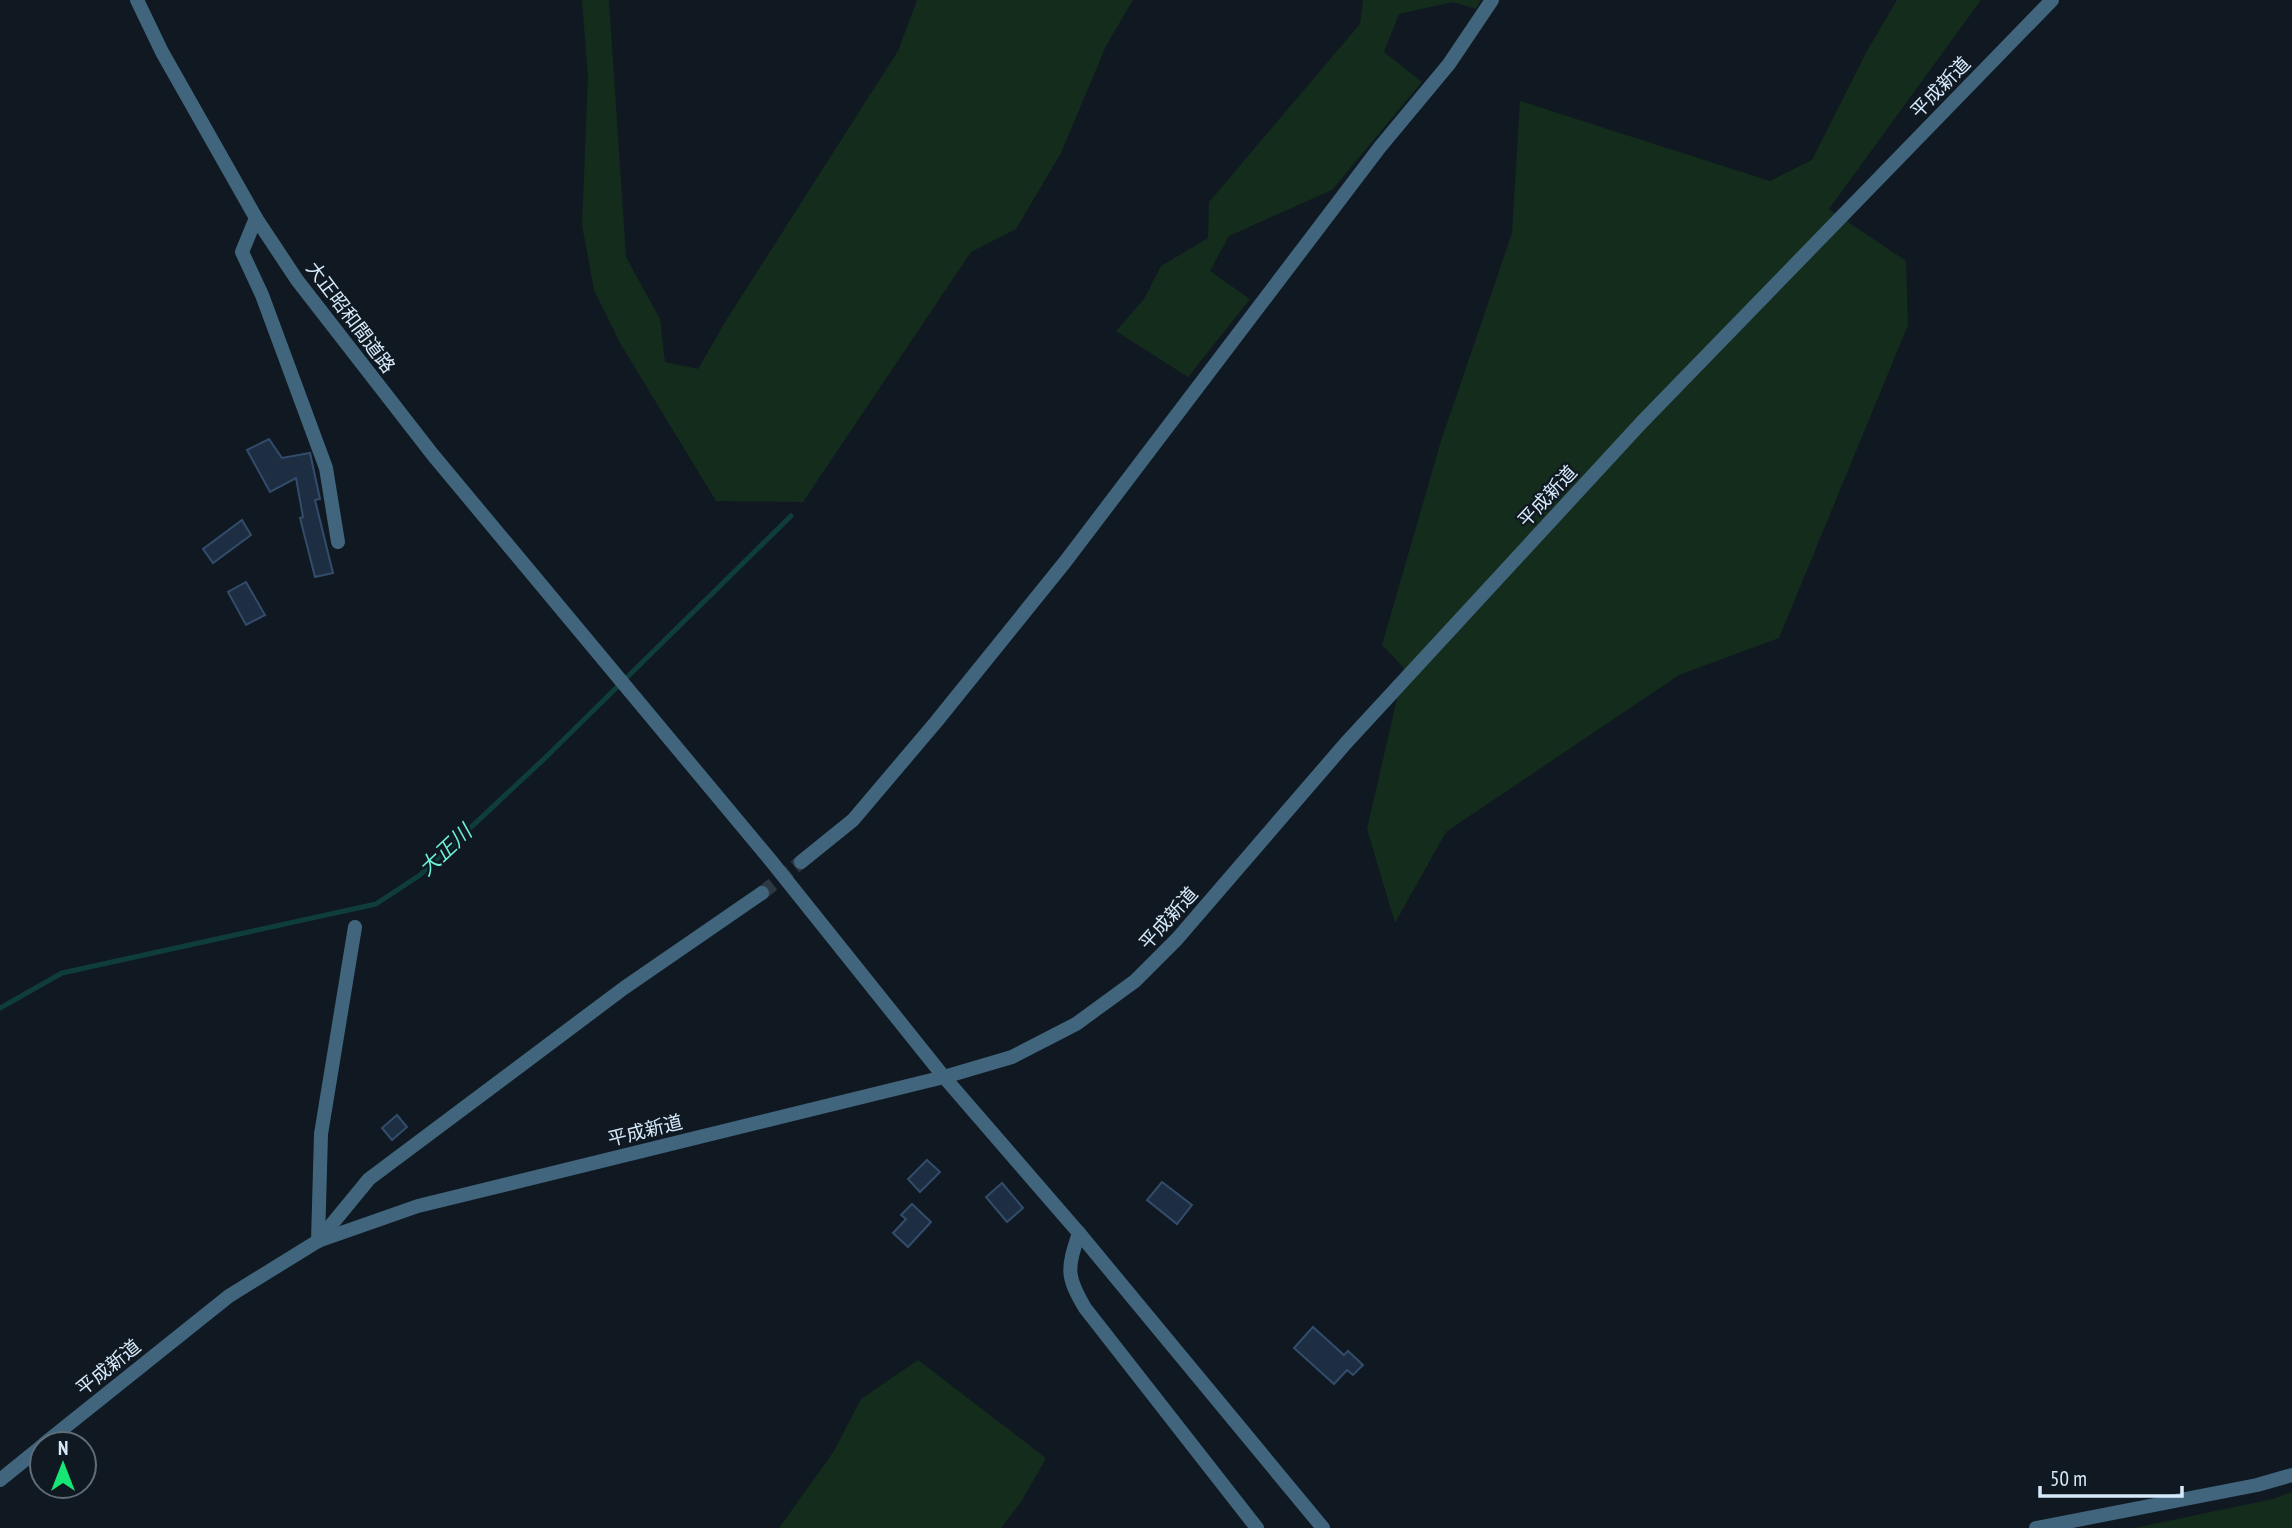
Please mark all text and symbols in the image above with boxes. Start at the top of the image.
street label: 平成新道 [1905,51,1975,123]
street label: 大正昭和間道路 [301,257,401,377]
street label: 平成新道 [1512,460,1582,532]
water label: 大正川 [413,817,479,881]
street label: 平成新道 [1134,882,1202,954]
street label: 平成新道 [605,1109,685,1151]
street label: 平成新道 [71,1334,145,1400]
north arrow [28,1430,98,1500]
text: N [58,1436,68,1460]
scale bar [2040,1454,2182,1498]
text: 50 m [2050,1465,2087,1492]

